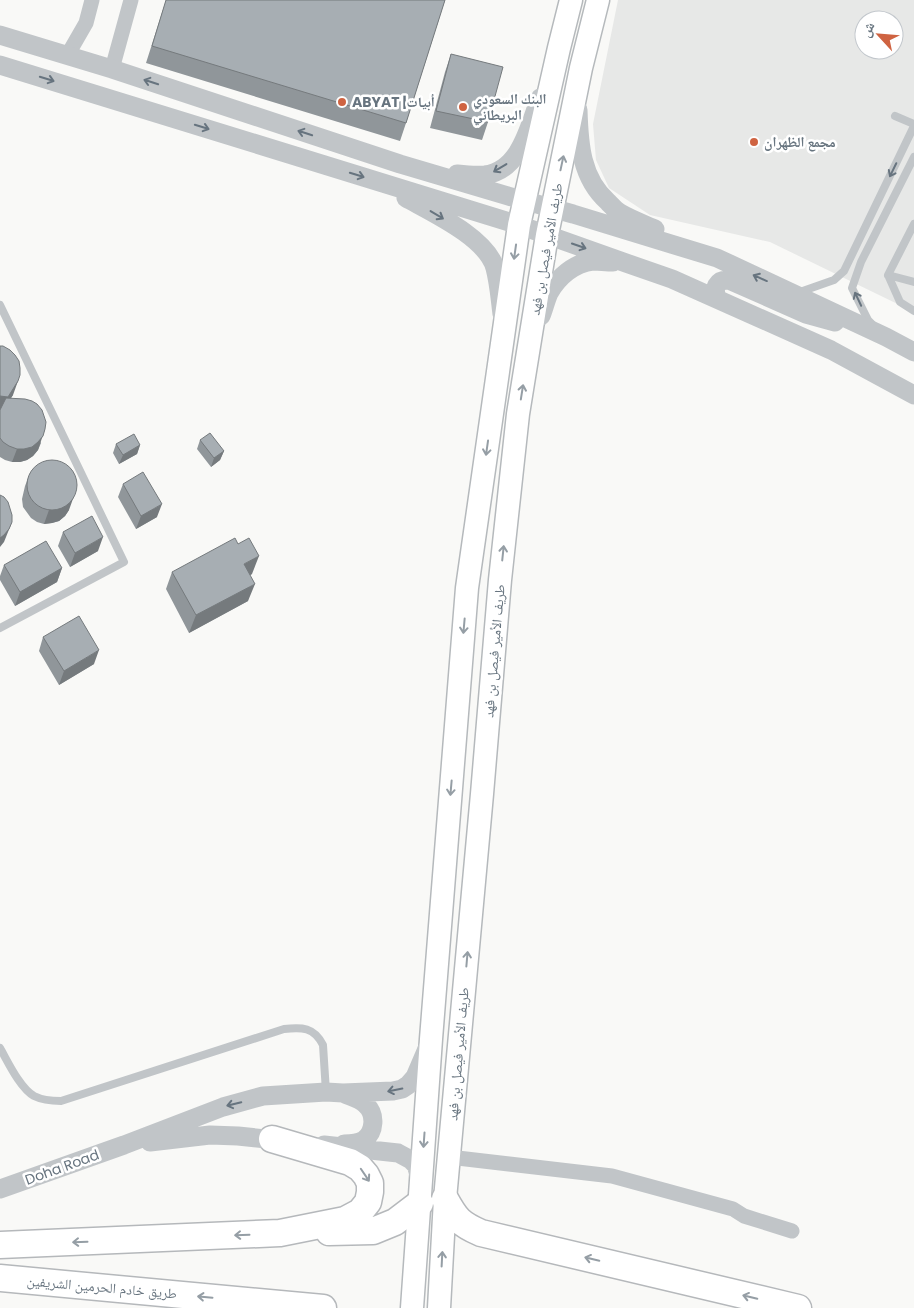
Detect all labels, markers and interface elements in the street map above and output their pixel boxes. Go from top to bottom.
north arrow [854,10,904,60]
text: ش [855,18,880,40]
one-way arrow [38,75,54,85]
one-way arrow [143,77,159,86]
place label: البنك السعودي البريطاني [473,89,546,126]
place label: ABYAT |أبيات [352,92,435,112]
marker: ABYAT |أبيات [336,96,348,108]
marker: البنك السعودي البريطاني [457,101,469,113]
one-way arrow [194,123,210,133]
one-way arrow [298,128,313,137]
place label: مجمع الظهران [764,132,836,152]
marker: مجمع الظهران [748,136,760,148]
one-way arrow [558,155,567,171]
one-way arrow [888,162,897,177]
one-way arrow [494,164,508,174]
one-way arrow [349,171,365,180]
street label: طريف الأمير فيصل بن فهد [525,181,567,317]
one-way arrow [429,211,443,221]
one-way arrow [570,242,586,251]
one-way arrow [509,244,519,260]
one-way arrow [753,272,768,282]
one-way arrow [852,292,862,307]
one-way arrow [517,384,527,400]
one-way arrow [482,440,492,456]
one-way arrow [498,545,508,561]
street label: طريف الأمير فيصل بن فهد [478,584,510,718]
one-way arrow [460,618,469,634]
one-way arrow [446,780,456,796]
one-way arrow [462,951,472,967]
street label: طريف الأمير فيصل بن فهد [442,987,474,1121]
one-way arrow [387,1085,403,1095]
one-way arrow [226,1100,242,1109]
one-way arrow [419,1132,429,1148]
street label: Doha Road [22,1144,102,1190]
one-way arrow [360,1168,370,1182]
one-way arrow [235,1230,251,1240]
one-way arrow [72,1237,88,1246]
one-way arrow [437,1252,446,1268]
one-way arrow [585,1254,601,1263]
street label: طريق خادم الحرمين الشريفين [26,1270,178,1304]
one-way arrow [197,1292,213,1302]
one-way arrow [743,1292,759,1301]

